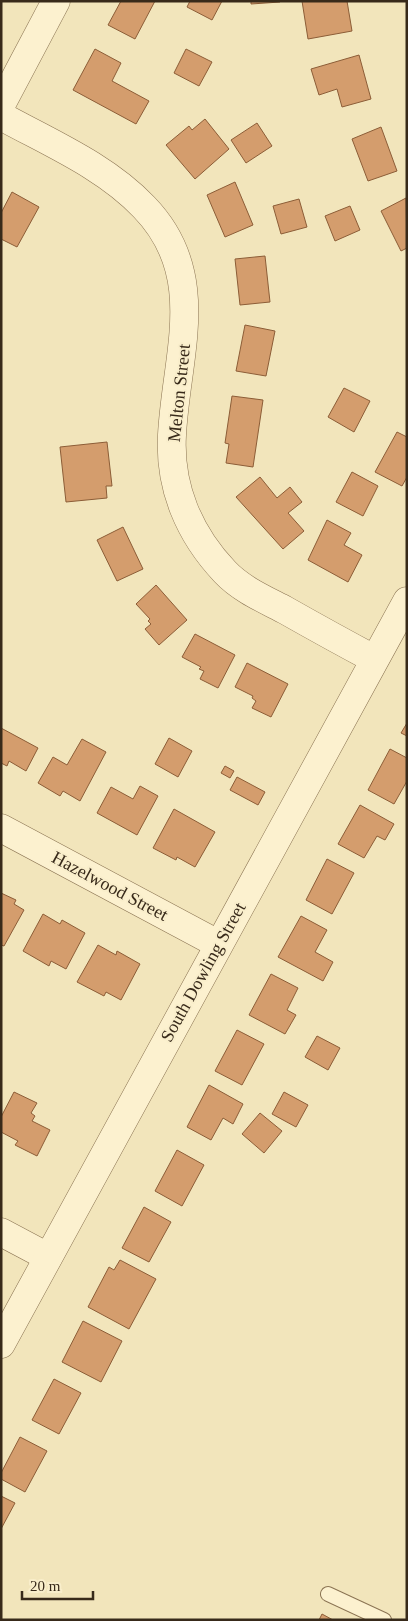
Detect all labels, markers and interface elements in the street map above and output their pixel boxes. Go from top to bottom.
street label: Melton Street [164,343,194,443]
street label: Hazelwood Street [49,847,171,925]
street label: South Dowling Street [156,899,250,1045]
scale bar [22,1568,94,1600]
text: 20 m [30,1578,61,1594]

